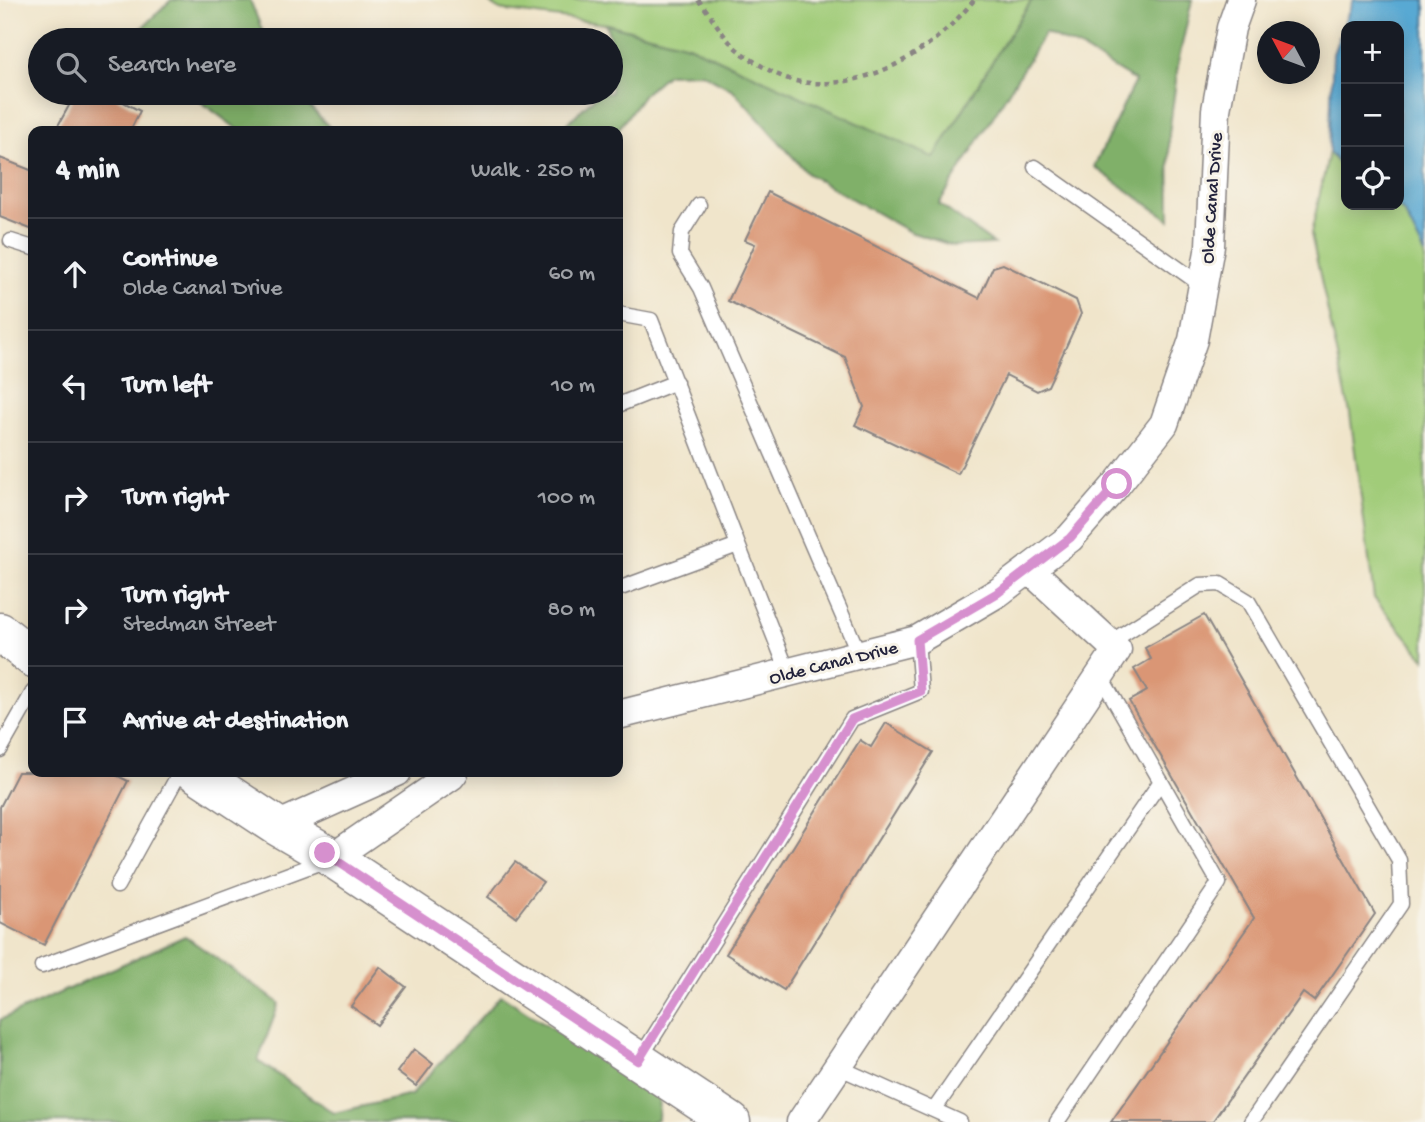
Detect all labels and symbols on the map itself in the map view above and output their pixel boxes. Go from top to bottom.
north arrow [1257,21,1320,84]
street label: Olde Canal Drive [1197,132,1230,265]
route start [1101,468,1132,499]
street label: Olde Canal Drive [767,637,901,691]
route end [309,837,340,868]

